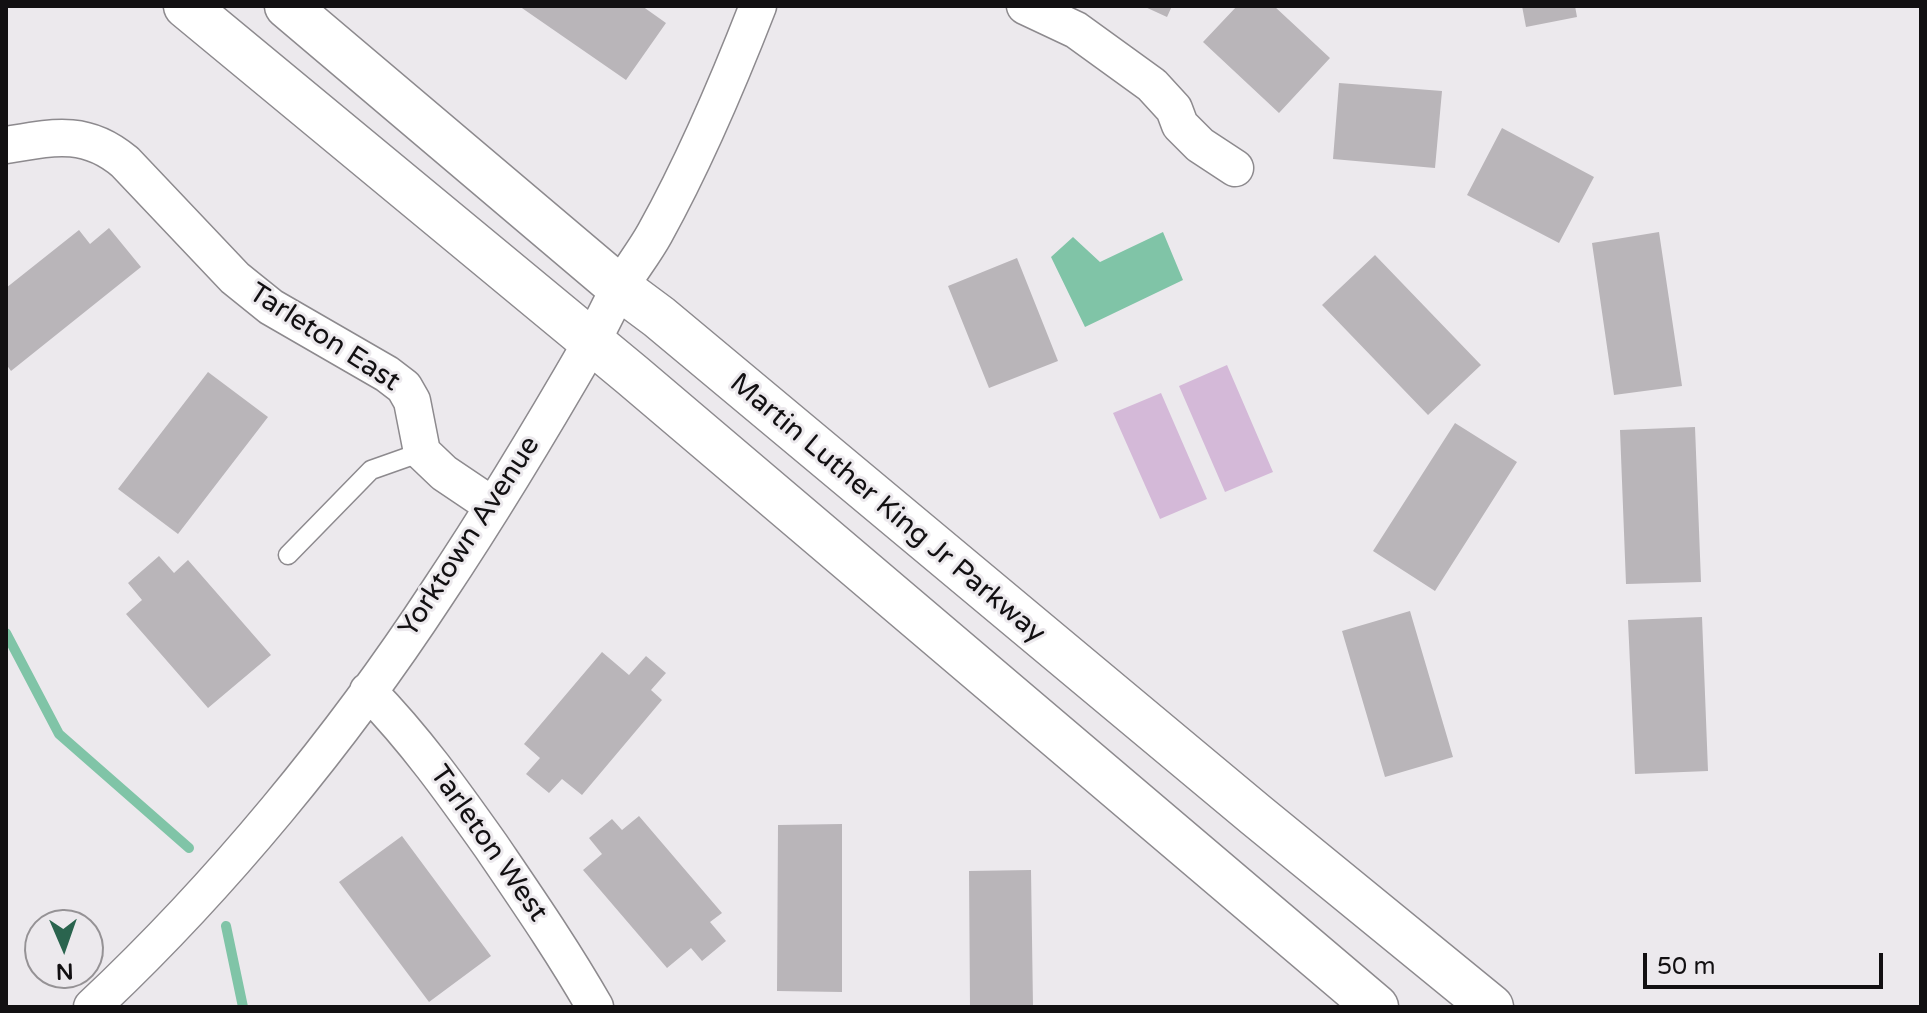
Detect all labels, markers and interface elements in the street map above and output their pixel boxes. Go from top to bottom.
street label: Tarleton East [242,277,406,399]
street label: Martin Luther King Jr Parkway [722,367,1052,651]
street label: Yorktown Avenue [393,430,547,644]
street label: Tarleton West [422,759,554,929]
north arrow [24,909,104,989]
scale bar [1647,937,1887,987]
text: 50 m [1657,952,1715,981]
text: N [55,958,74,984]

